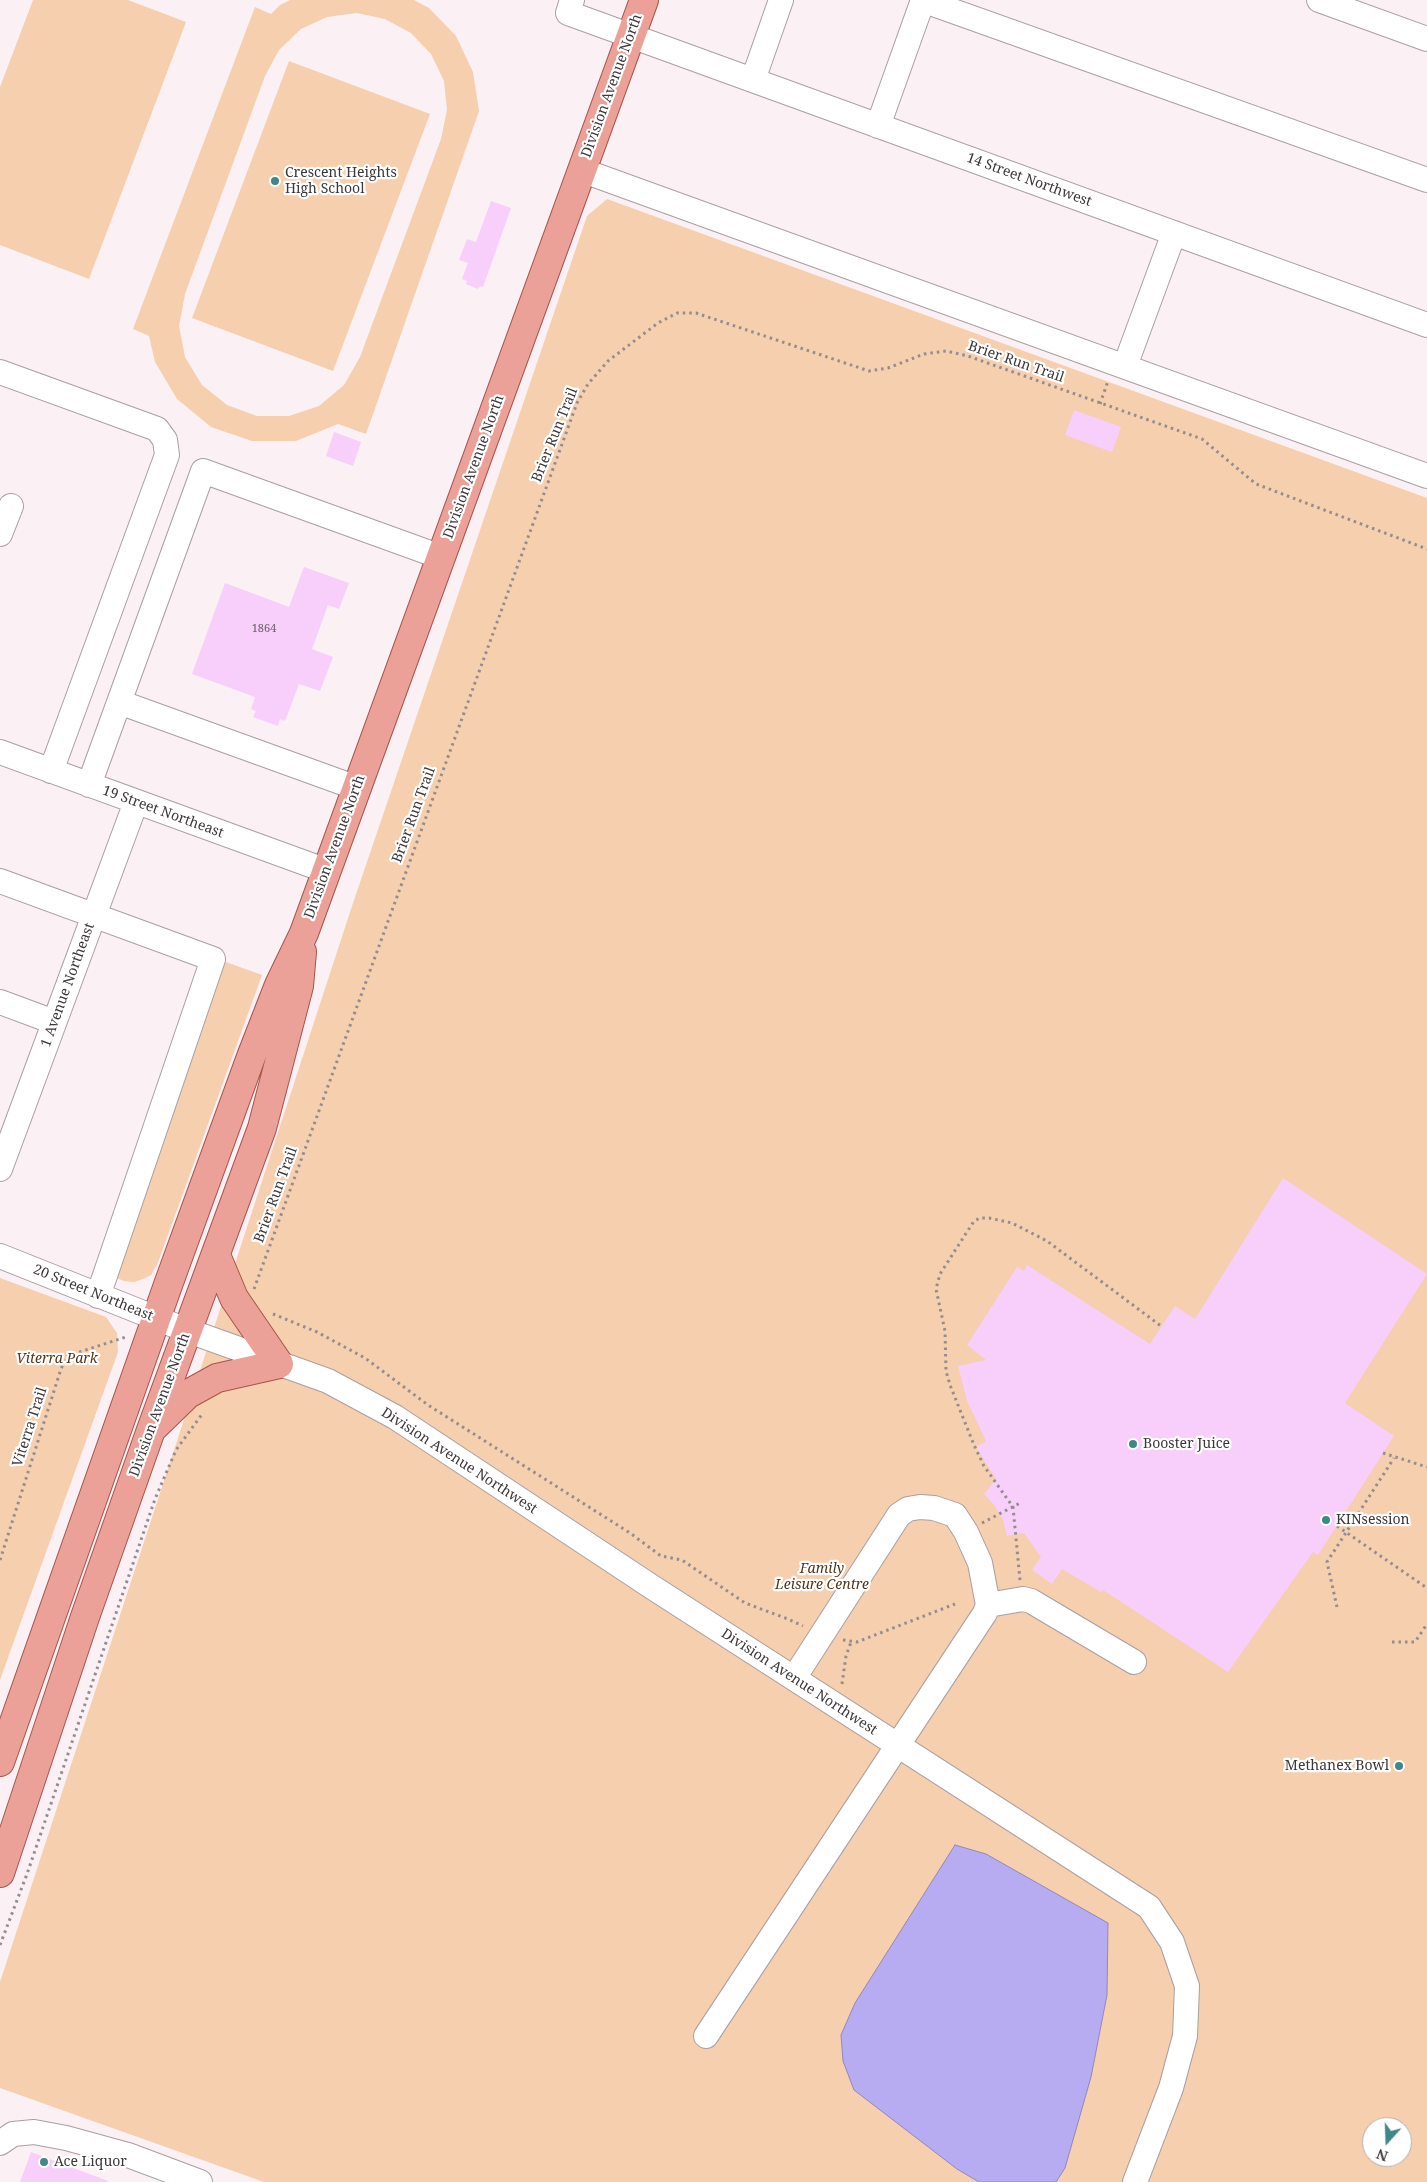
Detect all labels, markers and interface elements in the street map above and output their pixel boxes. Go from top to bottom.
street label: Division Avenue North [578,12,646,160]
street label: 14 Street Northwest [964,150,1094,210]
place label: Crescent Heights High School [285,165,397,198]
marker: Crescent Heights High School [269,175,281,187]
street label: Brier Run Trail [966,338,1066,386]
street label: Brier Run Trail [528,385,582,485]
street label: Division Avenue North [440,393,508,541]
house number: 1864 [252,622,276,636]
street label: Brier Run Trail [389,765,439,865]
street label: Division Avenue North [301,773,369,921]
street label: 19 Street Northeast [100,782,226,842]
street label: 1 Avenue Northeast [38,921,98,1049]
street label: Brier Run Trail [251,1145,301,1245]
street label: 20 Street Northeast [31,1261,155,1325]
street label: Division Avenue North [126,1331,194,1479]
park label: Viterra Park [16,1351,98,1367]
street label: Viterra Trail [9,1385,51,1469]
street label: Division Avenue Northwest [378,1404,540,1518]
place label: Booster Juice [1143,1436,1230,1452]
marker: Booster Juice [1127,1438,1139,1450]
place label: KINsession [1336,1512,1410,1528]
marker: KINsession [1320,1514,1332,1526]
park label: Family Leisure Centre [775,1561,869,1594]
street label: Division Avenue Northwest [718,1625,880,1739]
place label: Methanex Bowl [1285,1758,1389,1774]
marker: Methanex Bowl [1393,1760,1405,1772]
north arrow [1362,2117,1412,2167]
text: N [1374,2145,1390,2166]
place label: Ace Liquor [54,2154,127,2170]
marker: Ace Liquor [38,2156,50,2168]

